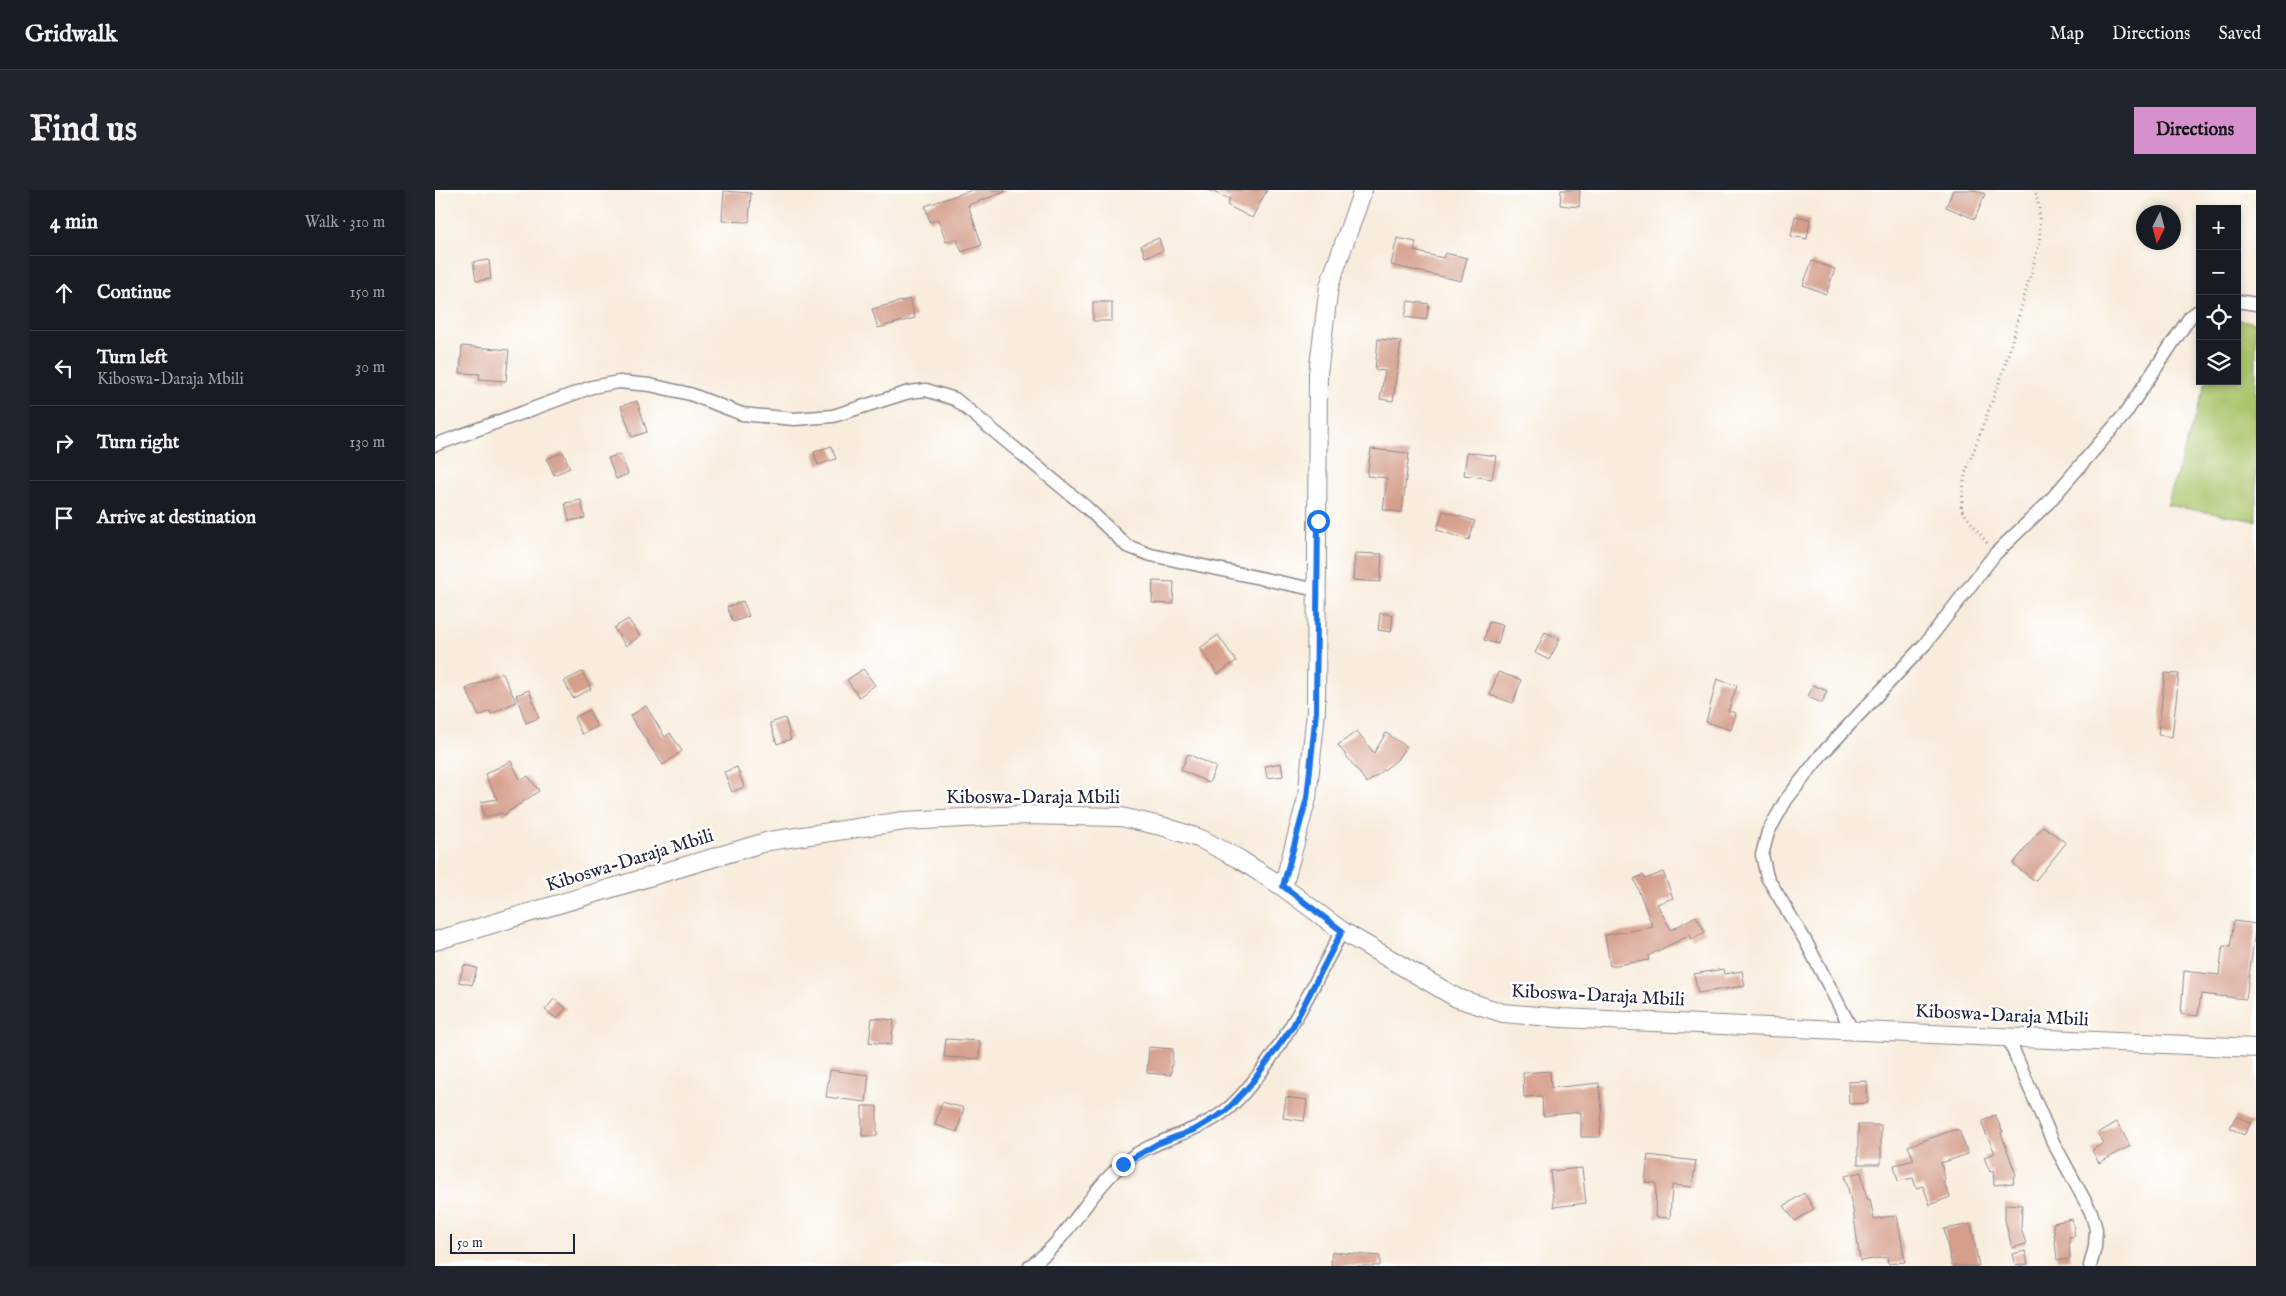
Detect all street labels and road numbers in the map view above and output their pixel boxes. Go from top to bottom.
street label: Kiboswa-Daraja Mbili [946,786,1120,810]
street label: Kiboswa-Daraja Mbili [543,824,717,898]
street label: Kiboswa-Daraja Mbili [1510,979,1686,1013]
street label: Kiboswa-Daraja Mbili [1914,999,2090,1033]

